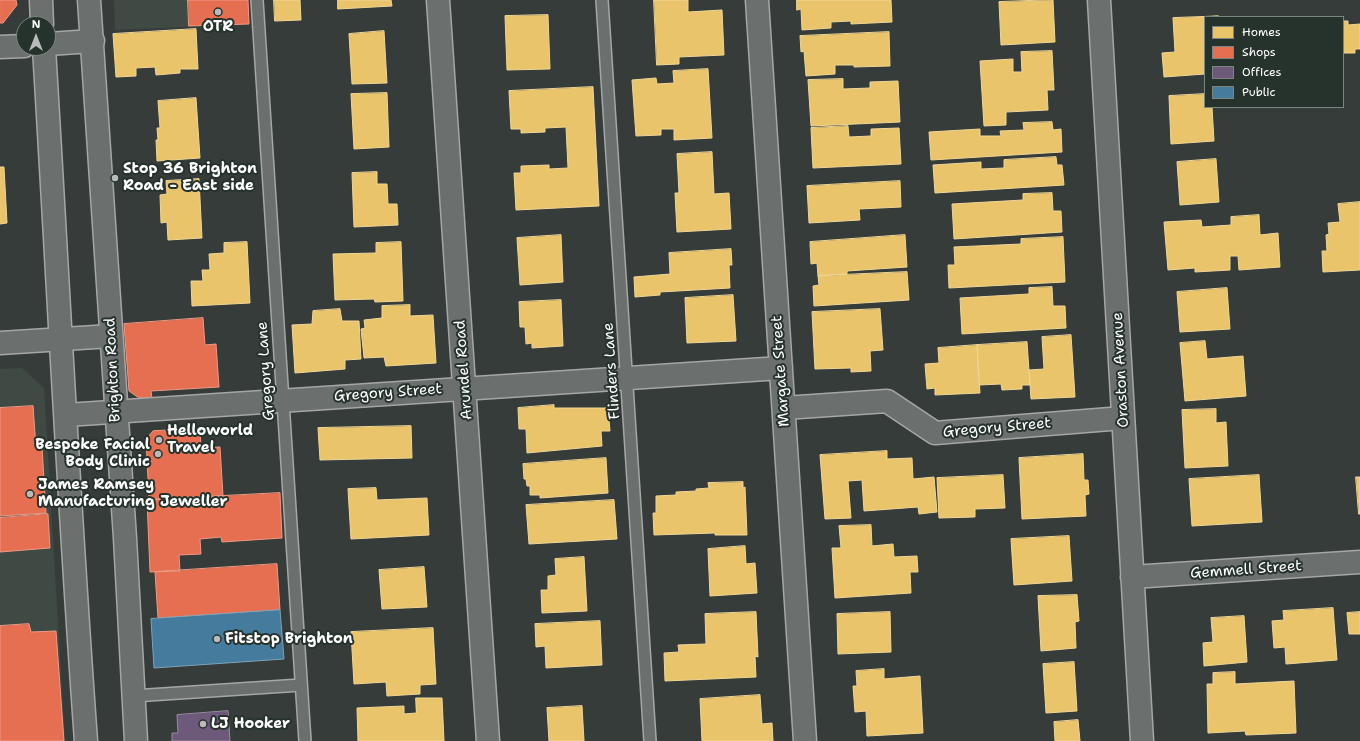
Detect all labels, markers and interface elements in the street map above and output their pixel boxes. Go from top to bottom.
marker: OTR [213,7,223,17]
north arrow [16,16,56,56]
legend [1204,16,1344,108]
text: N [32,17,40,32]
place label: OTR [203,18,233,36]
text: Homes [1242,24,1281,40]
text: Shops [1242,44,1276,60]
text: Offices [1242,64,1282,80]
text: Public [1242,84,1276,100]
place label: Stop 36 Brighton Road - East side [123,160,257,195]
marker: Stop 36 Brighton Road - East side [110,173,120,183]
street label: Oraston Avenue [1109,312,1133,428]
street label: Margate Street [768,314,794,428]
street label: Brighton Road [101,317,125,423]
street label: Arundel Road [452,319,476,421]
street label: Gregory Lane [254,321,278,421]
street label: Flinders Lane [600,322,624,420]
street label: Gregory Street [333,380,443,406]
street label: Gregory Street [942,414,1052,442]
place label: Helloworld Travel [167,422,253,457]
marker: Helloworld Travel [154,435,164,445]
place label: Bespoke Facial Body Clinic [35,436,150,471]
marker: Bespoke Facial Body Clinic [153,449,163,459]
place label: James Ramsey Manufacturing Jeweller [38,476,228,511]
marker: James Ramsey Manufacturing Jeweller [25,489,35,499]
street label: Gemmell Street [1190,557,1302,583]
place label: Fitstop Brighton [225,630,353,648]
marker: Fitstop Brighton [212,634,222,644]
place label: LJ Hooker [211,715,290,733]
marker: LJ Hooker [198,719,208,729]

